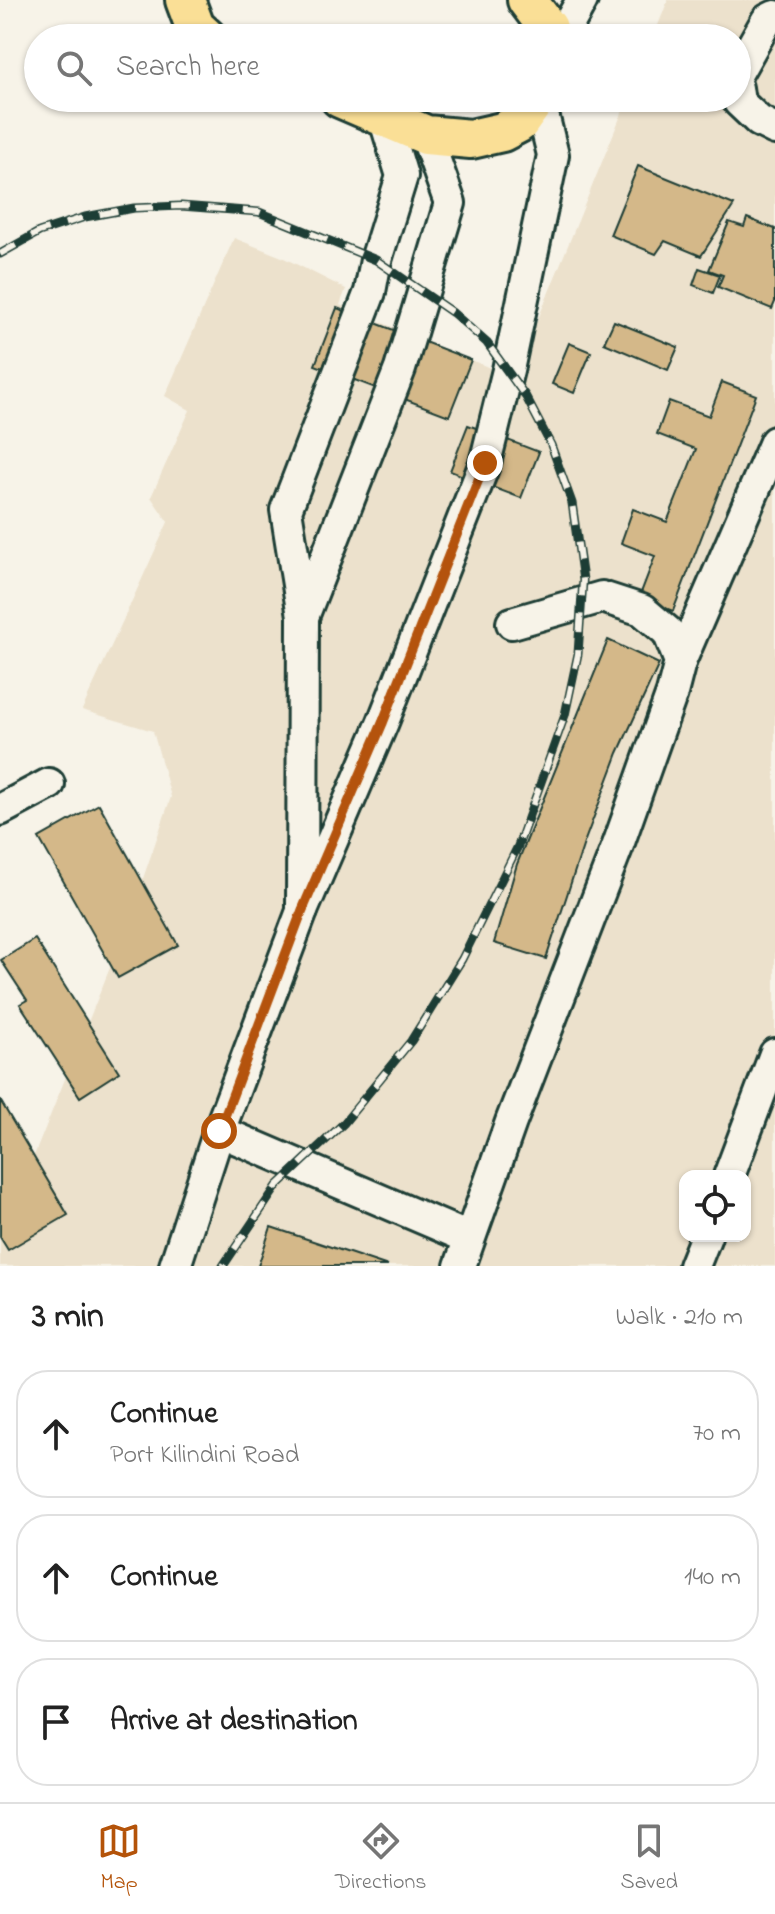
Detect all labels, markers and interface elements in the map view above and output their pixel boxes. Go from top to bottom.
search box [24,24,751,112]
icon: search [52,46,96,90]
text: Search here [116,46,260,90]
route end [467,445,503,481]
route start [201,1113,237,1149]
map controls [679,1170,751,1242]
button: locate [679,1170,751,1242]
text: 3 min [32,1293,104,1343]
text: Walk · 210 m [615,1299,743,1337]
text: Continue [110,1393,218,1437]
icon: ahead [34,1412,78,1456]
text: 70 m [692,1415,741,1453]
text: Port Kilindini Road [110,1437,299,1475]
icon: ahead [34,1556,78,1600]
text: Continue [110,1556,218,1600]
text: 140 m [684,1559,741,1597]
icon: arrive [34,1700,78,1744]
text: Arrive at destination [110,1700,358,1744]
tab: Map [97,1819,141,1899]
tab: Directions [335,1819,426,1899]
tab: Saved [621,1819,678,1899]

